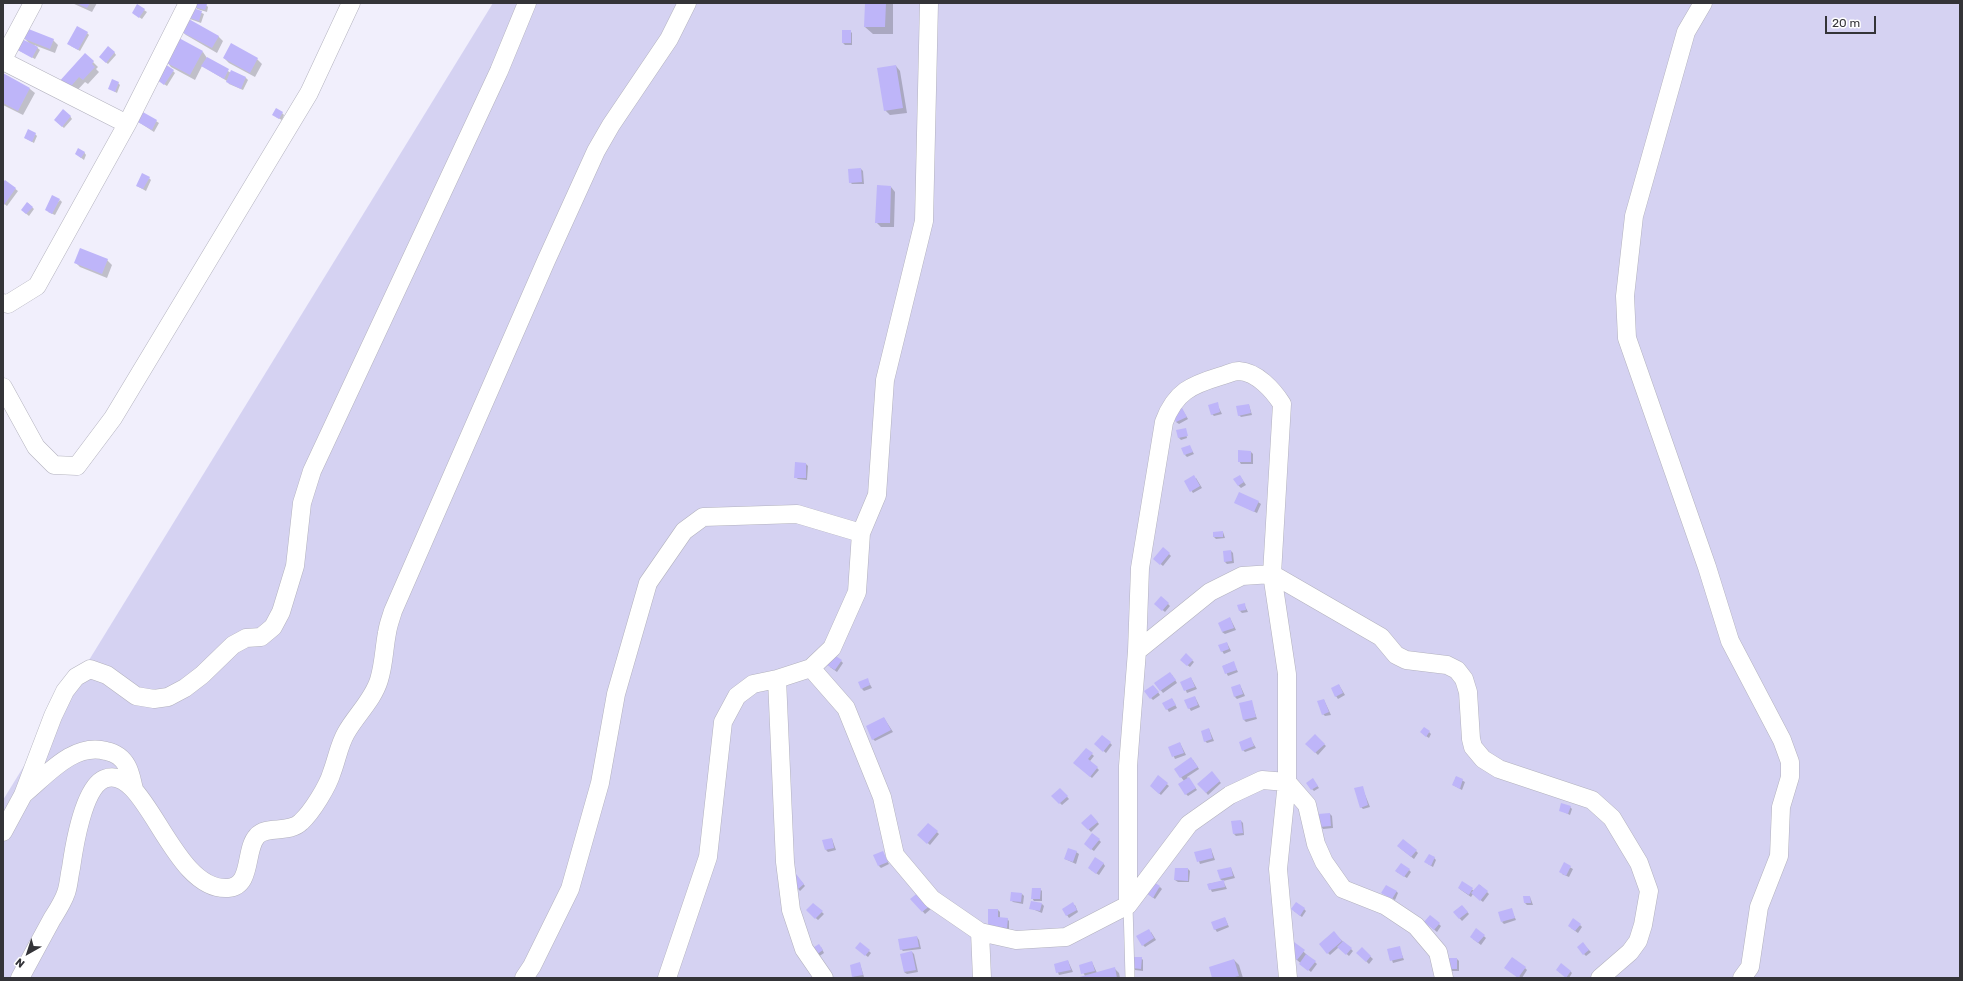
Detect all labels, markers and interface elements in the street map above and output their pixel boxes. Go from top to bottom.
scale bar [1827,8,1878,34]
text: 20 m [1832,16,1860,30]
north arrow [8,933,48,973]
text: N [13,955,27,970]

